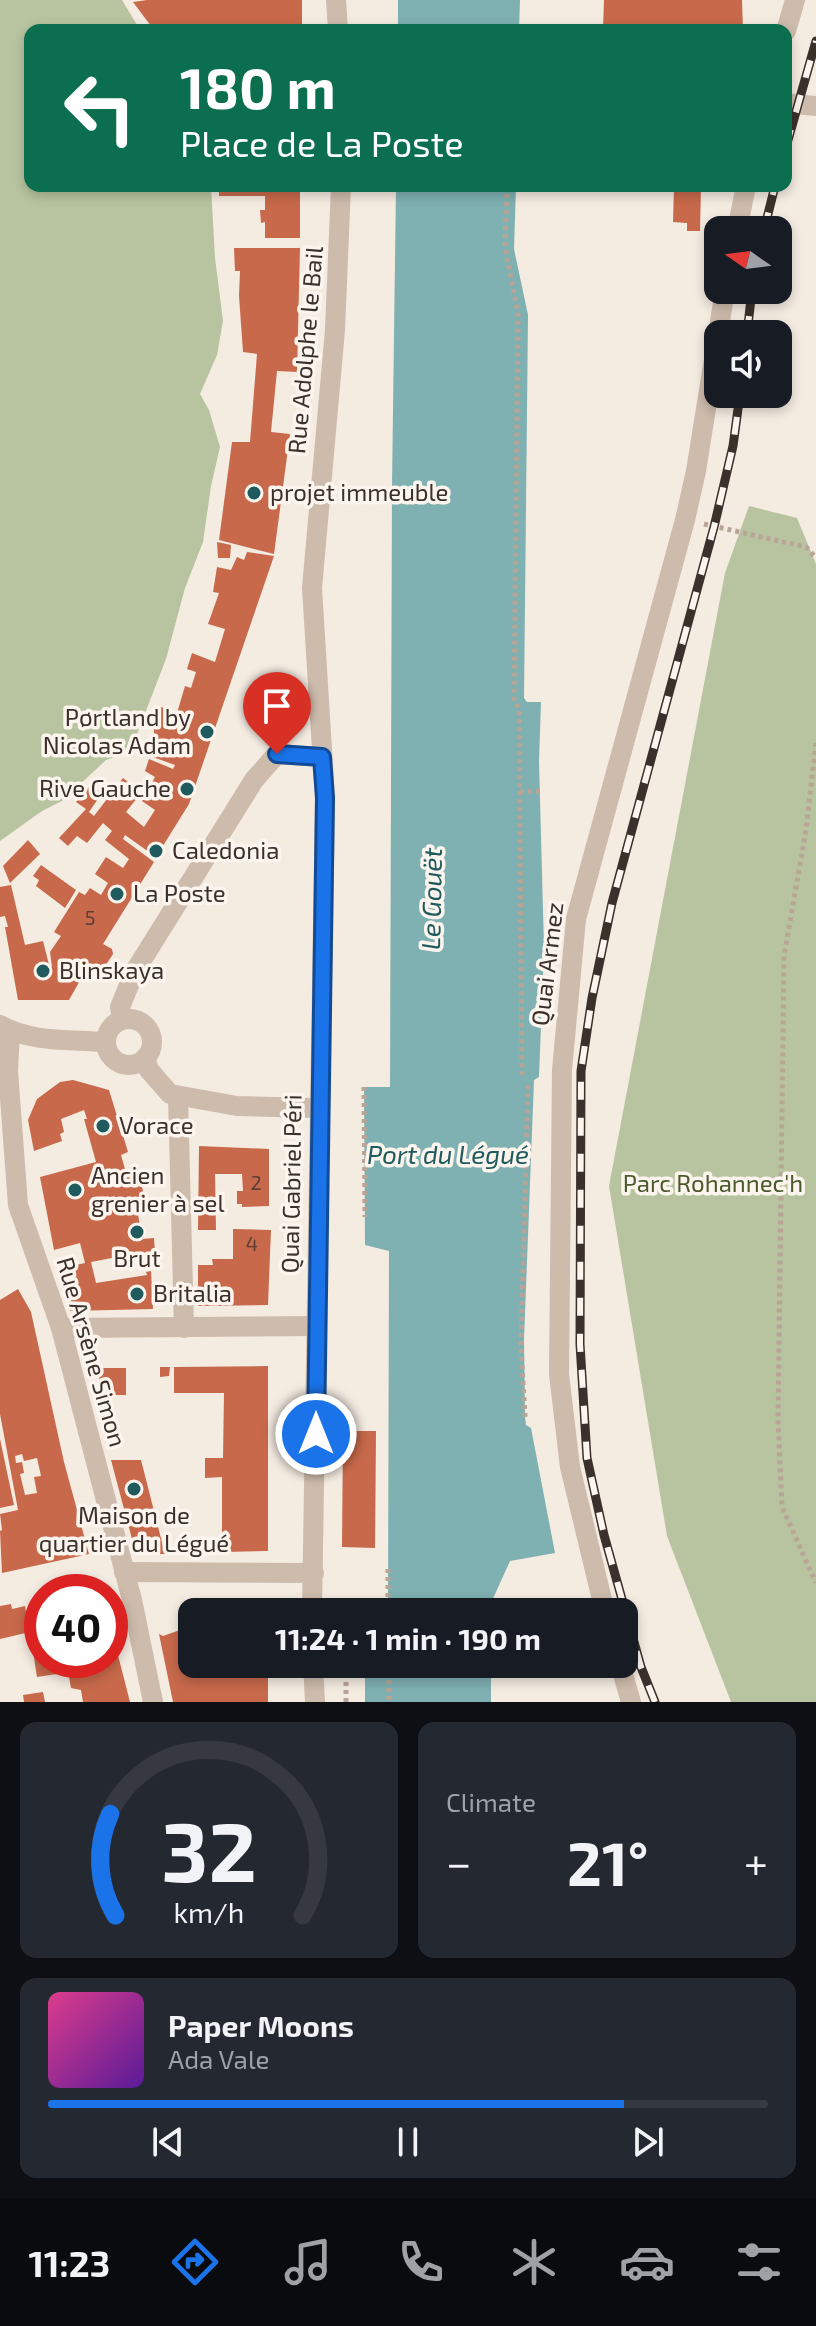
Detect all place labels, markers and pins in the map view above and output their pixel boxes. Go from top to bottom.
place label: projet immeuble [270,477,449,506]
marker: projet immeuble [245,484,263,502]
pin [243,672,311,754]
place label: Pørtland by Nicolas Adam [43,702,191,759]
marker: Pørtland by Nicolas Adam [198,723,216,741]
place label: Rive Gauche [39,773,171,802]
marker: Rive Gauche [178,780,196,798]
place label: Caledonia [172,835,279,864]
marker: Caledonia [147,842,165,860]
place label: La Poste [133,878,226,907]
marker: La Poste [108,885,126,903]
place label: Blinskaya [59,955,164,984]
marker: Blinskaya [34,962,52,980]
place label: Vorace [119,1110,194,1139]
marker: Vorace [94,1117,112,1135]
place label: Ancien grenier à sel [91,1160,225,1217]
marker: Ancien grenier à sel [66,1181,84,1199]
marker: Brut [128,1223,146,1241]
place label: Brut [113,1243,161,1272]
place label: Britalia [153,1278,232,1307]
marker: Britalia [128,1285,146,1303]
marker: Maison de quartier du Légué [125,1480,143,1498]
place label: Maison de quartier du Légué [39,1500,229,1557]

